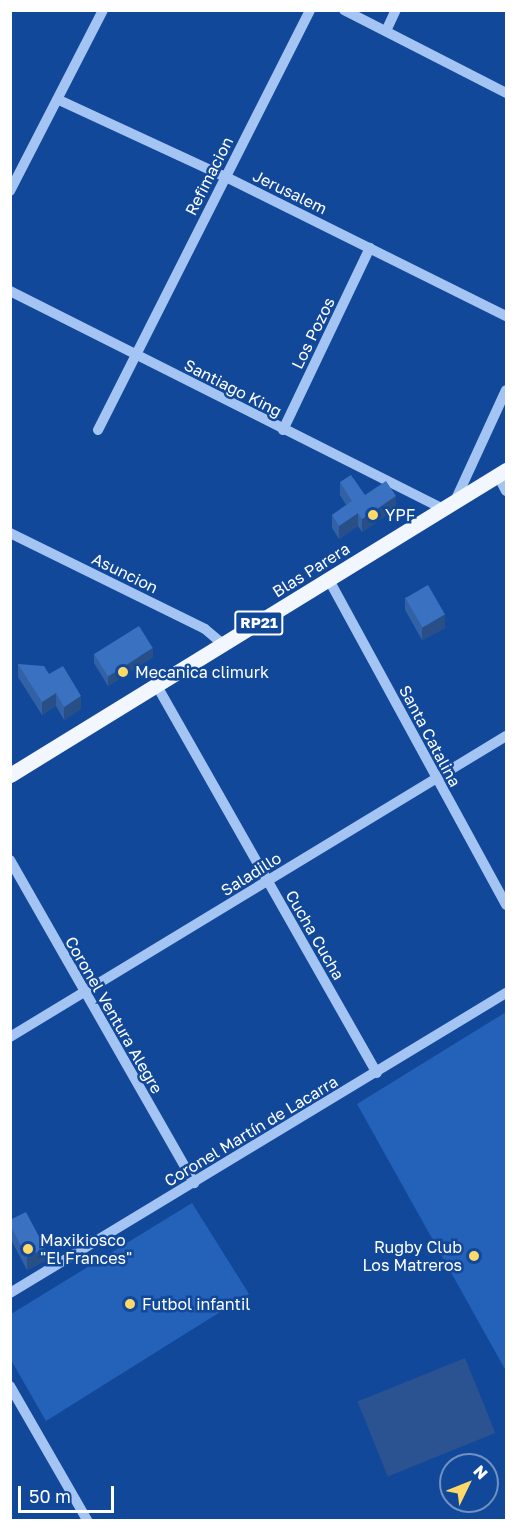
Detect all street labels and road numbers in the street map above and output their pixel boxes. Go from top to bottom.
street label: Refimacion [181,133,237,219]
street label: Jerusalem [250,166,330,218]
street label: Los Pozos [287,294,339,372]
street label: Santiago King [181,355,285,421]
street label: Blas Parera [269,539,353,601]
street label: Asuncion [89,549,161,597]
road number: RP21 [234,611,284,635]
street label: Santa Catalina [395,682,465,790]
street label: Saladillo [217,848,285,900]
street label: Cucha Cucha [282,887,348,983]
street label: Coronel Ventura Alegre [61,933,167,1097]
street label: Coronel Martín de Lacarra [161,1072,341,1190]

